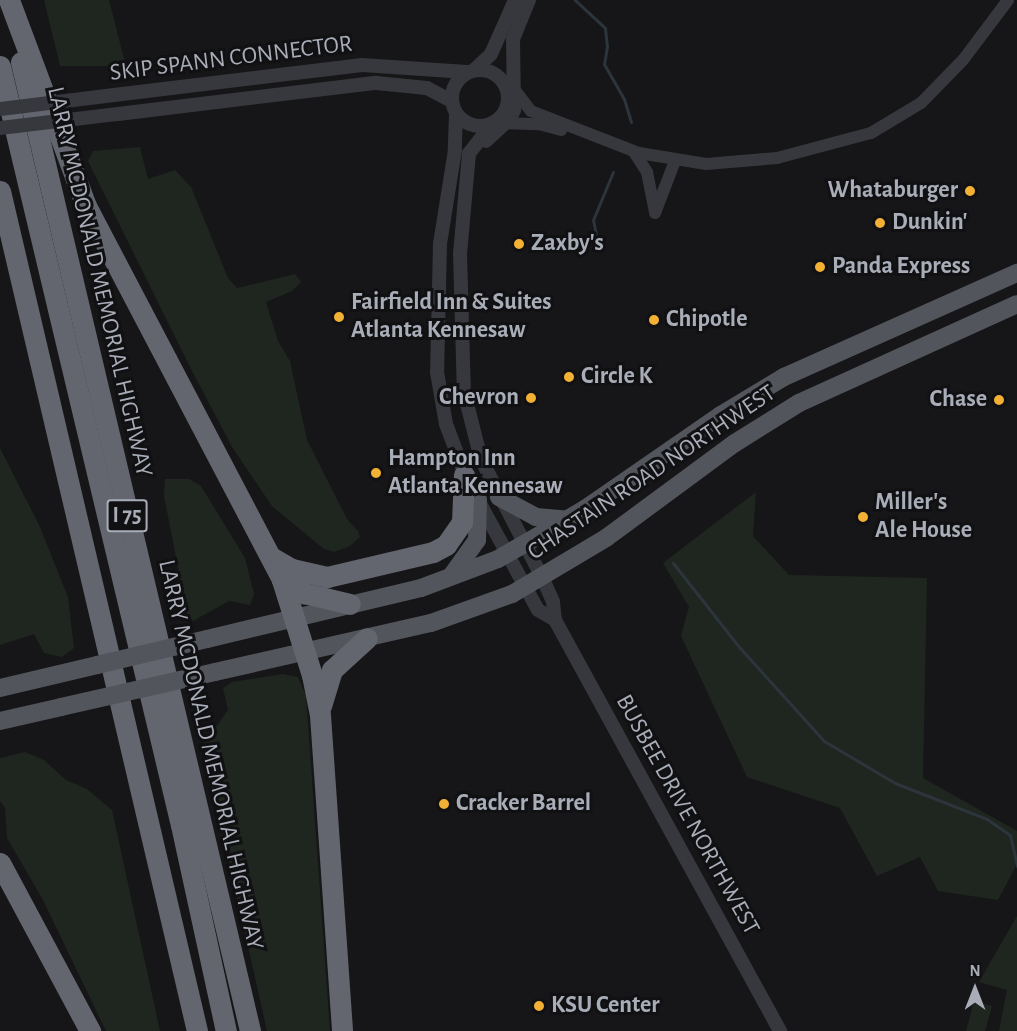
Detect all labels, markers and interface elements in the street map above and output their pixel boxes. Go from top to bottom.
street label: SKIP SPANN CONNECTOR [108,30,354,88]
street label: LARRY MCDONALD MEMORIAL HIGHWAY [40,84,158,480]
place label: Whataburger [828,177,958,205]
marker: Whataburger [963,184,977,198]
place label: Dunkin' [892,209,967,237]
marker: Dunkin' [873,216,887,230]
place label: Zaxby's [531,230,604,258]
marker: Zaxby's [512,237,526,251]
place label: Panda Express [832,253,970,281]
marker: Panda Express [813,260,827,274]
place label: Fairfield Inn & Suites Atlanta Kennesaw [351,289,551,345]
place label: Chipotle [666,306,748,334]
marker: Fairfield Inn & Suites Atlanta Kennesaw [332,310,346,324]
marker: Chipotle [647,313,661,327]
place label: Circle K [581,363,652,391]
marker: Circle K [562,370,576,384]
street label: CHASTAIN ROAD NORTHWEST [522,379,782,567]
place label: Chevron [439,384,519,412]
place label: Chase [930,386,987,414]
marker: Chevron [524,391,538,405]
marker: Chase [992,393,1006,407]
place label: Hampton Inn Atlanta Kennesaw [388,445,562,501]
marker: Hampton Inn Atlanta Kennesaw [369,466,383,480]
place label: Miller's Ale House [875,489,972,545]
road number: I 75 [106,497,148,535]
marker: Miller's Ale House [856,510,870,524]
street label: LARRY MCDONALD MEMORIAL HIGHWAY [151,557,269,953]
street label: BUSBEE DRIVE NORTHWEST [609,690,765,940]
place label: Cracker Barrel [456,790,591,818]
marker: Cracker Barrel [437,797,451,811]
north arrow [945,959,1005,1019]
text: N [969,963,981,979]
place label: KSU Center [551,992,660,1020]
marker: KSU Center [532,999,546,1013]

